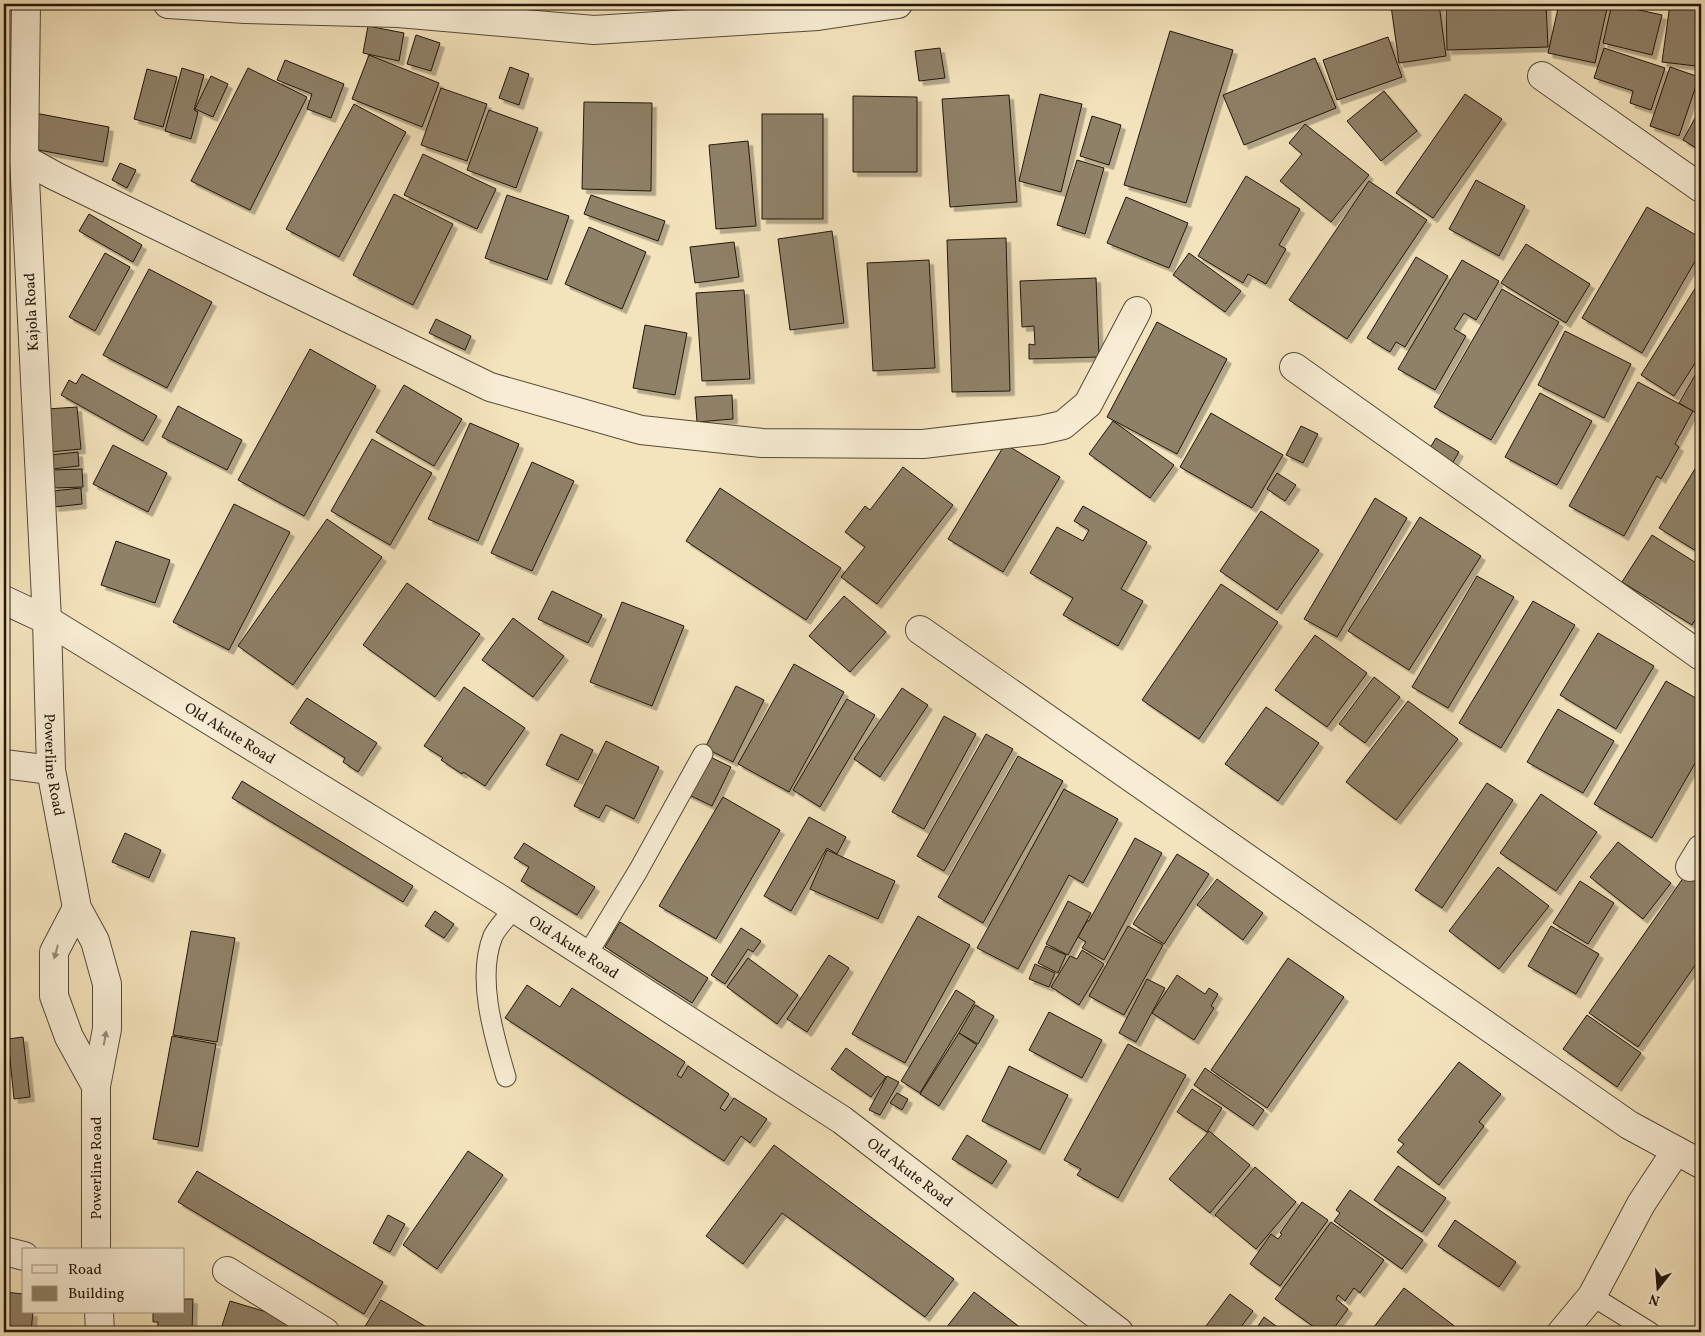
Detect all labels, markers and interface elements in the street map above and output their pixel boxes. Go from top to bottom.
street label: Kajola Road [20,272,45,352]
street label: Old Akute Road [180,698,279,770]
street label: Powerline Road [37,713,68,818]
street label: Old Akute Road [524,911,622,985]
one-way arrow [52,944,60,960]
one-way arrow [102,1030,110,1046]
street label: Powerline Road [87,1116,108,1220]
street label: Old Akute Road [862,1134,957,1213]
legend [22,1248,185,1314]
text: Road [68,1260,102,1281]
north arrow [1632,1264,1682,1314]
text: Building [68,1284,125,1305]
text: N [1647,1288,1662,1310]

